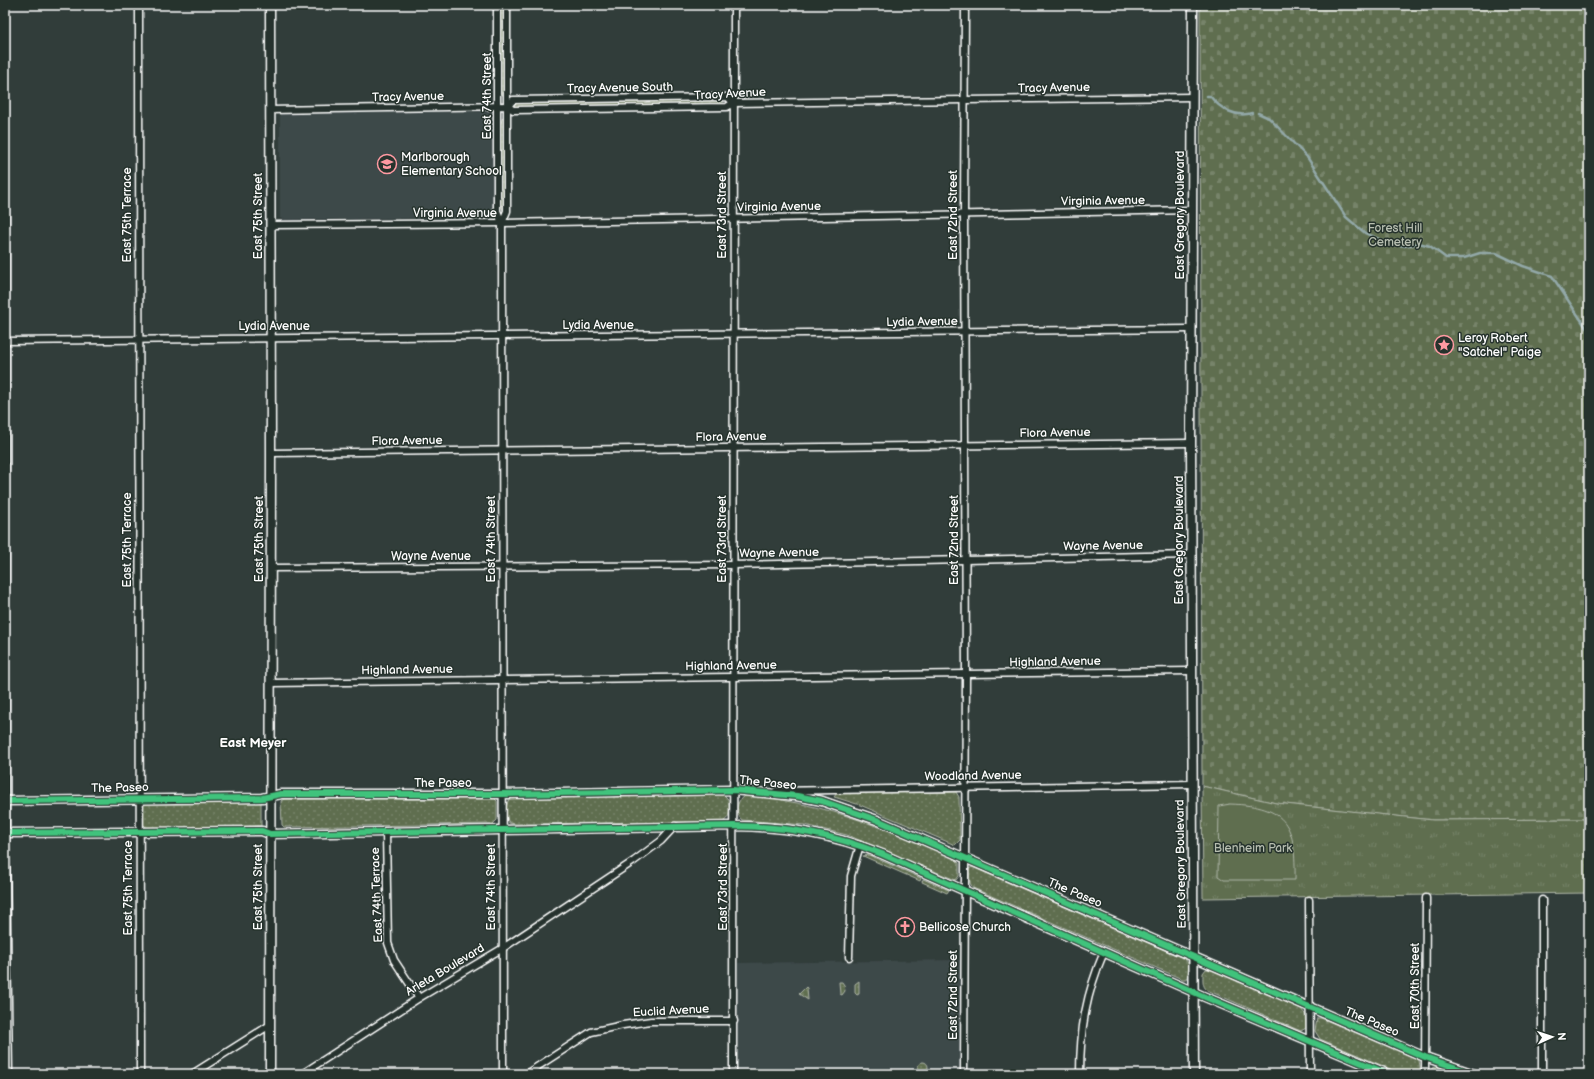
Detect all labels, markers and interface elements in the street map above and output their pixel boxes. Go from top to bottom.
street label: East 74th Street [480,52,495,139]
street label: Tracy Avenue South [567,80,673,96]
street label: Tracy Avenue [1018,80,1090,96]
street label: Tracy Avenue [694,85,766,103]
street label: Tracy Avenue [372,89,444,105]
place label: Marlborough Elementary School [401,150,502,179]
street label: East Gregory Boulevard [1173,150,1188,280]
school or university icon: Marlborough Elementary School [376,153,398,175]
street label: East 75th Terrace [120,167,135,263]
street label: East 72nd Street [946,170,961,260]
street label: East 73rd Street [715,171,730,259]
street label: East 75th Street [251,173,266,259]
street label: Virginia Avenue [1061,193,1145,209]
street label: Virginia Avenue [737,199,821,215]
street label: Virginia Avenue [413,206,497,221]
park label: Forest Hill Cemetery [1368,221,1422,250]
street label: Lydia Avenue [886,314,958,330]
street label: Lydia Avenue [562,318,634,333]
street label: Lydia Avenue [238,319,310,334]
place label: Leroy Robert "Satchel" Paige [1458,331,1541,360]
place icon: Leroy Robert "Satchel" Paige [1433,334,1455,356]
street label: Flora Avenue [1019,425,1091,441]
street label: Flora Avenue [695,429,767,445]
street label: Flora Avenue [371,433,443,449]
street label: East Gregory Boulevard [1172,475,1187,605]
street label: East 75th Terrace [120,492,135,588]
street label: East 74th Street [484,495,499,582]
street label: East 73rd Street [715,495,730,583]
street label: East 72nd Street [947,495,962,585]
street label: East 75th Street [252,496,267,582]
street label: Wayne Avenue [1063,538,1143,554]
street label: Wayne Avenue [739,545,819,561]
street label: Wayne Avenue [391,549,471,564]
street label: Highland Avenue [1009,654,1101,670]
street label: Highland Avenue [685,658,777,674]
street label: Highland Avenue [361,662,453,678]
district label: East Meyer [219,735,287,751]
street label: Woodland Avenue [924,768,1022,784]
street label: The Paseo [739,773,798,793]
street label: The Paseo [414,776,472,791]
street label: The Paseo [91,780,149,796]
street label: East Gregory Boulevard [1172,799,1190,929]
street label: East 75th Terrace [121,840,136,936]
park label: Blenheim Park [1214,841,1292,856]
street label: East 74th Street [484,843,499,930]
street label: East 73rd Street [716,843,731,931]
street label: East 75th Street [251,844,266,930]
street label: East 74th Terrace [368,847,386,943]
street label: The Paseo [1046,875,1105,911]
church icon: Bellicose Church [894,916,916,938]
place label: Bellicose Church [919,920,1011,935]
street label: Arleta Boulevard [403,940,487,999]
street label: East 70th Street [1408,942,1423,1029]
street label: East 72nd Street [946,950,961,1040]
street label: Euclid Avenue [632,1002,710,1020]
street label: The Paseo [1343,1004,1402,1040]
north arrow [1532,1017,1572,1057]
text: N [1555,1032,1568,1041]

